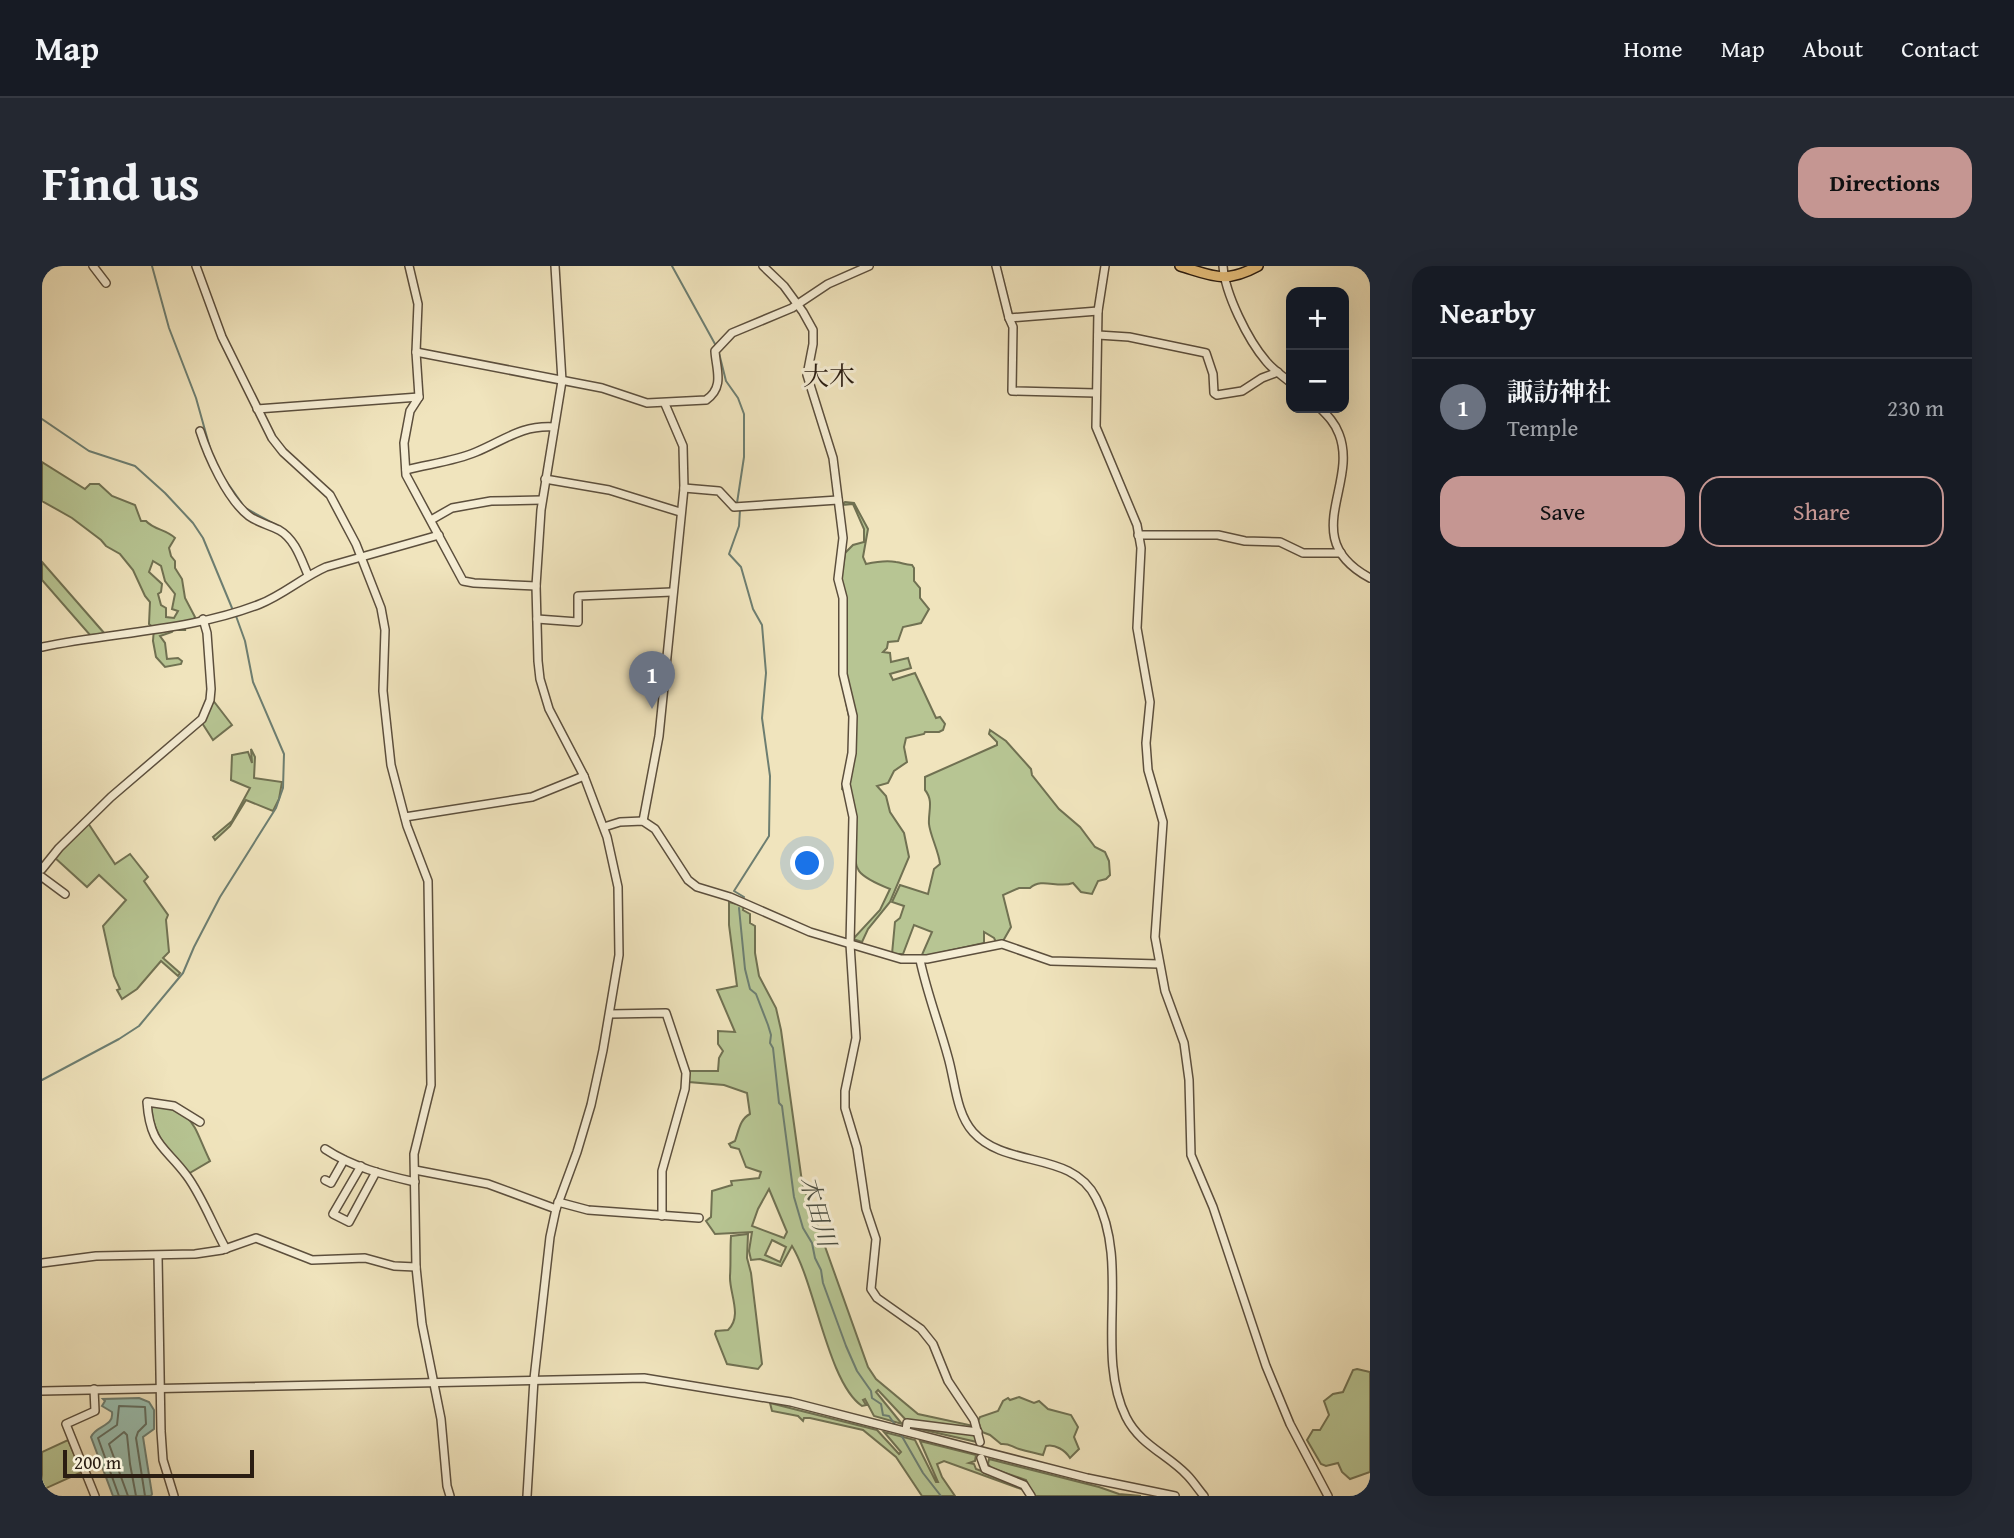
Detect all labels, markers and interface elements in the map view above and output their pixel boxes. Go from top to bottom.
text: Map [35,24,99,72]
text: Home [1624,31,1683,66]
text: Map [1721,31,1765,66]
text: About [1803,31,1863,66]
text: Contact [1901,31,1979,66]
text: Find us [42,146,200,218]
button: Directions [1798,147,1972,218]
map controls [1286,287,1349,413]
button: + [1286,287,1349,350]
text: Nearby [1440,290,1536,334]
button: − [1286,350,1349,413]
district label: 大木 [803,356,855,395]
text: 諏訪神社 [1507,372,1611,411]
text: 1 [1457,391,1469,424]
text: 230 m [1887,391,1944,424]
text: Temple [1507,411,1578,444]
button: Save [1440,476,1685,547]
button: Share [1699,476,1944,547]
pin: 1 [629,651,675,709]
your location [790,846,824,880]
water label: 木田川 [791,1172,846,1253]
scale bar [63,1447,254,1479]
text: 200 m [74,1448,121,1476]

